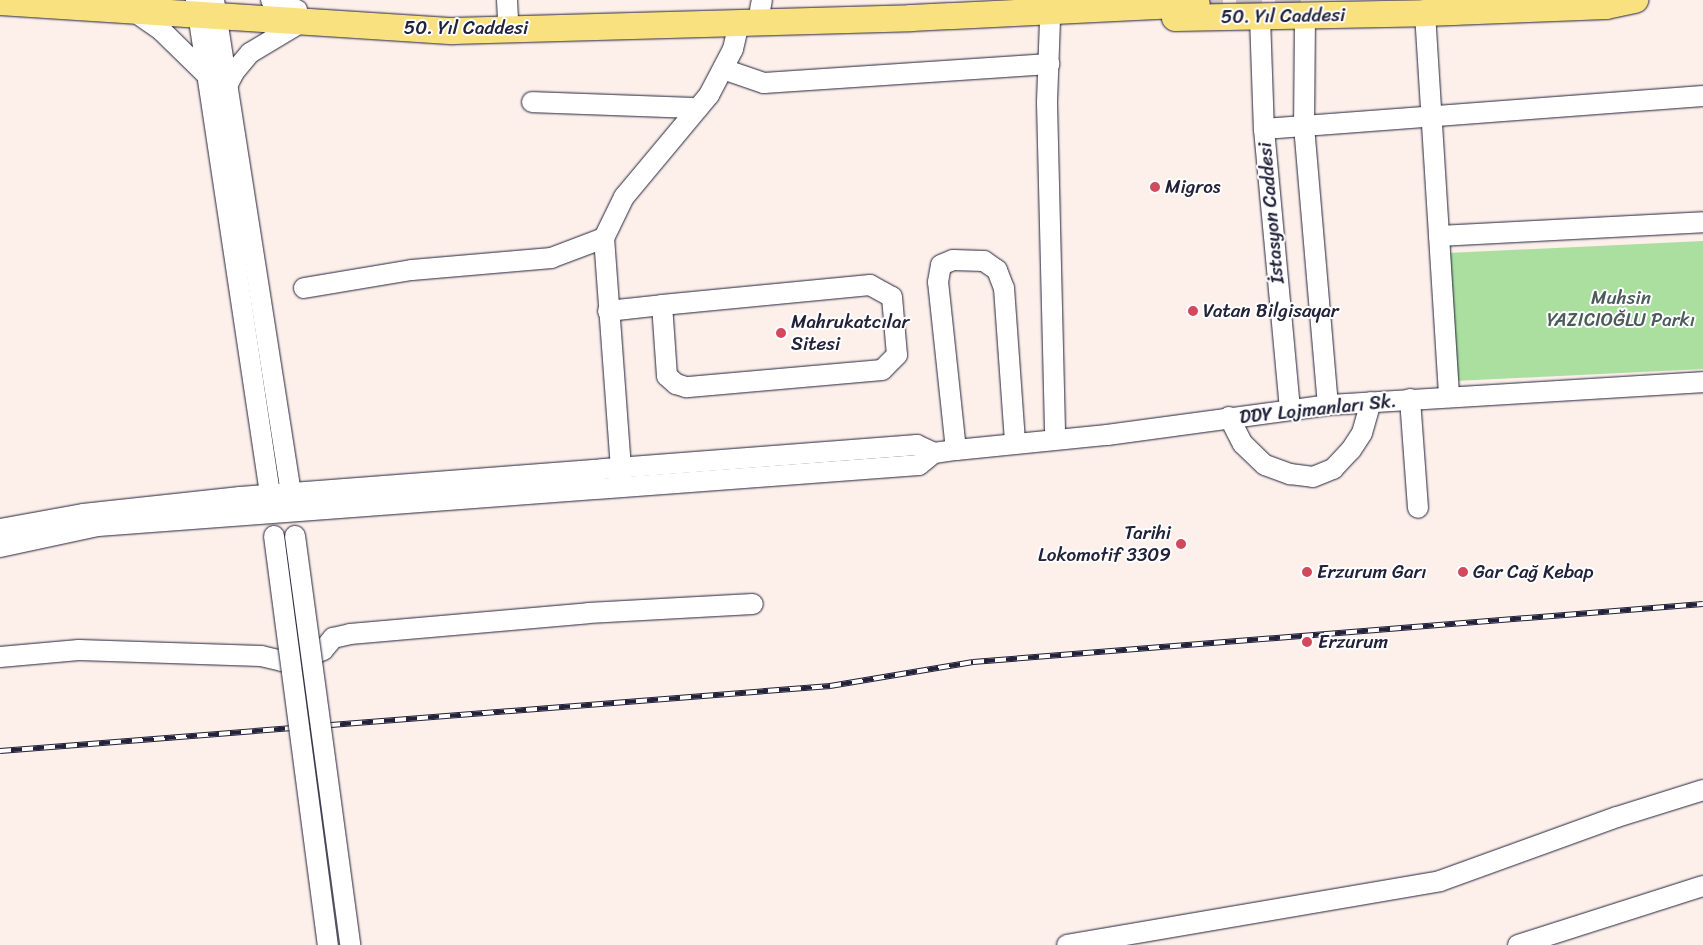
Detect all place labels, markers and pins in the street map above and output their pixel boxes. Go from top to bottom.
place label: Migros [1165,176,1221,198]
marker: Migros [1149,181,1161,193]
place label: Vatan Bilgisayar [1203,300,1338,322]
marker: Vatan Bilgisayar [1187,305,1199,317]
place label: Mahrukatcılar Sitesi [791,311,909,355]
marker: Mahrukatcılar Sitesi [775,327,787,339]
place label: Tarihi Lokomotif 3309 [1038,522,1171,566]
marker: Tarihi Lokomotif 3309 [1175,538,1187,550]
place label: Erzurum Garı [1317,561,1426,583]
place label: Gar Cağ Kebap [1473,561,1594,583]
marker: Erzurum Garı [1301,566,1313,578]
marker: Gar Cağ Kebap [1457,566,1469,578]
place label: Erzurum [1318,631,1388,653]
marker: Erzurum [1300,635,1314,649]

